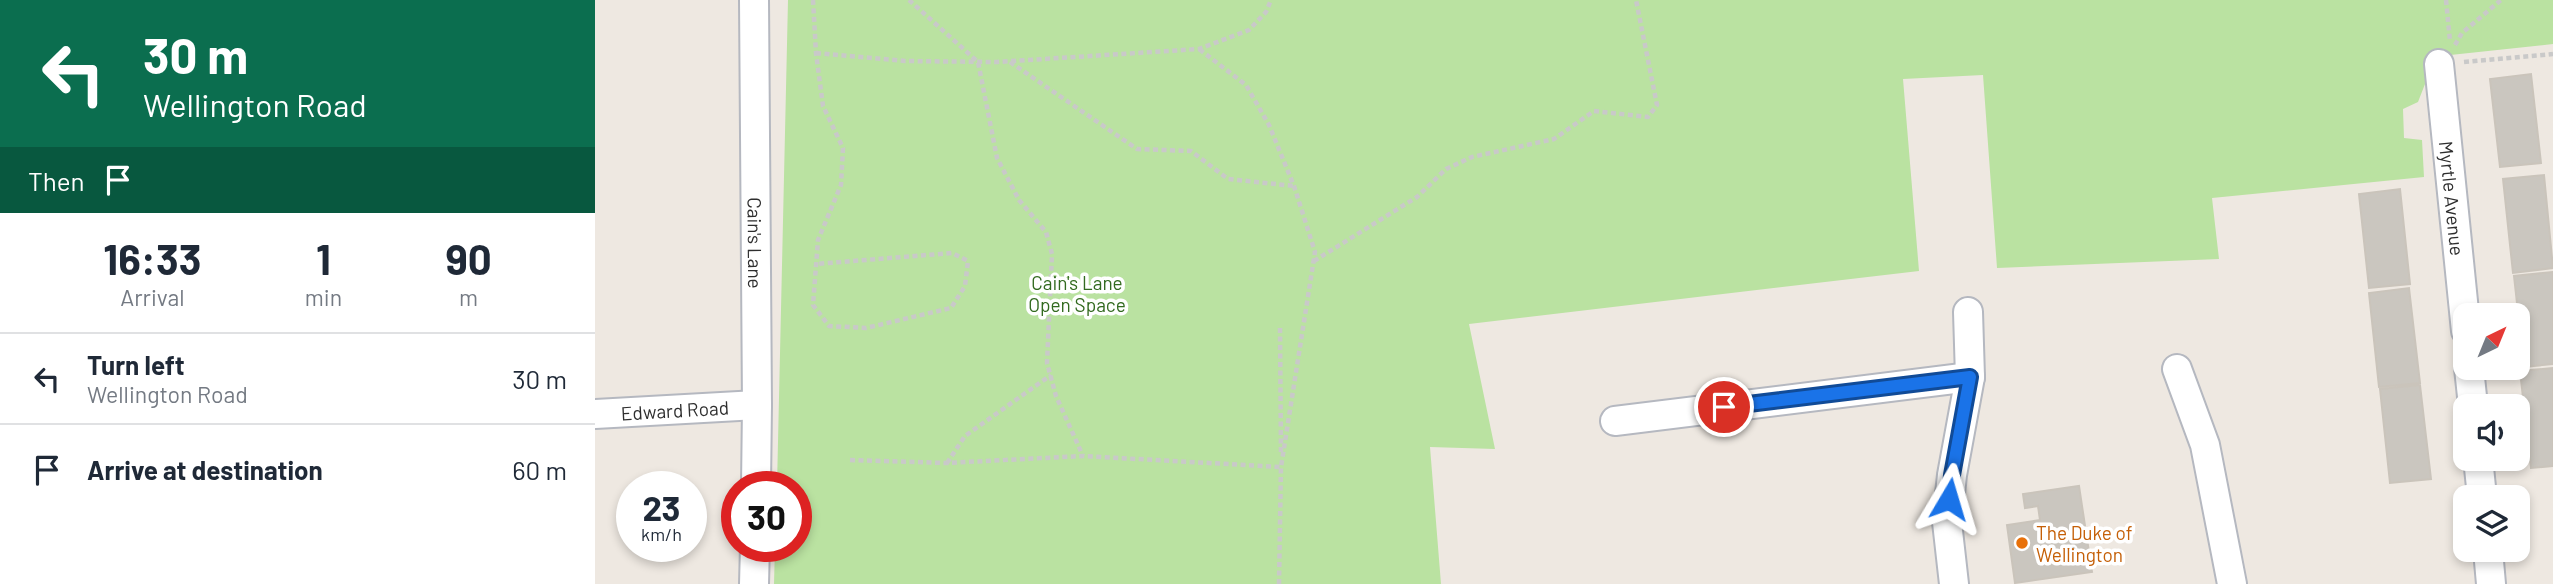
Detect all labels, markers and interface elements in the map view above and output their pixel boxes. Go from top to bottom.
text: 30 m [143,25,248,84]
icon: left [28,28,119,119]
text: Wellington Road [143,85,367,123]
street label: Myrtle Avenue [2435,140,2470,257]
icon: arrive [99,161,137,199]
text: Then [28,165,85,196]
street label: Cain's Lane [744,197,768,289]
text: 16:33 [103,233,201,283]
text: 1 [316,233,331,283]
text: 90 [445,233,492,283]
park label: Cain's Lane Open Space [1028,271,1126,316]
text: Arrival [120,283,185,311]
text: min [305,283,342,311]
text: m [459,283,478,311]
north arrow [2453,303,2531,380]
map controls [2453,303,2530,562]
text: Turn left [87,349,185,380]
icon: left [28,360,66,398]
text: 30 m [512,363,567,394]
pin [1694,377,1754,437]
text: Wellington Road [87,380,248,408]
icon: arrive [1705,388,1743,426]
button: sound [2453,394,2530,471]
street label: Edward Road [620,395,730,424]
icon: arrive [28,451,66,489]
text: Arrive at destination [87,454,323,485]
text: 60 m [512,454,567,485]
position arrow [1912,462,1986,536]
speed limit sign: 30 [721,471,812,562]
button: layers [2453,485,2530,562]
text: 23 [642,486,681,528]
place label: The Duke of Wellington [2036,521,2133,566]
text: km/h [641,523,682,545]
marker: The Duke of Wellington [2014,535,2030,551]

